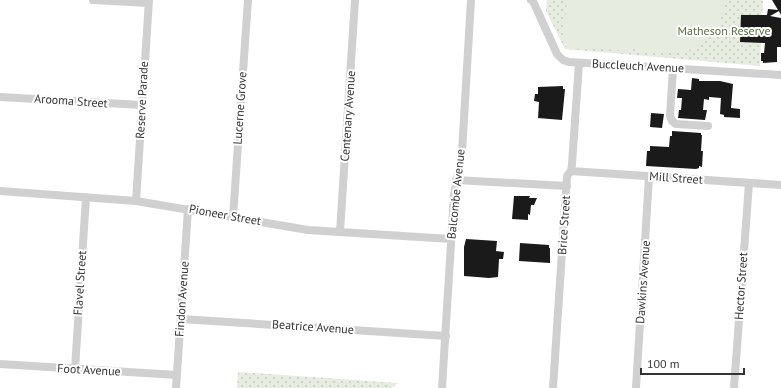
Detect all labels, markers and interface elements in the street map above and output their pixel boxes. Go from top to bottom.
park label: Matheson Reserve [677,23,771,38]
street label: Buccleuch Avenue [592,56,685,75]
street label: Reserve Parade [132,61,151,139]
street label: Centenary Avenue [337,70,358,162]
street label: Lucerne Grove [229,71,250,145]
street label: Arooma Street [34,90,108,111]
street label: Balcombe Avenue [443,148,468,240]
street label: Mill Street [649,168,703,187]
street label: Brice Street [554,195,573,255]
street label: Pioneer Street [188,201,262,228]
street label: Dawkins Avenue [632,240,653,324]
street label: Flavel Street [70,250,89,316]
street label: Hector Street [731,252,750,320]
street label: Findon Avenue [171,261,192,337]
street label: Beatrice Avenue [272,316,354,337]
scale bar [641,350,744,376]
text: 100 m [647,356,680,371]
street label: Foot Avenue [57,360,121,379]

